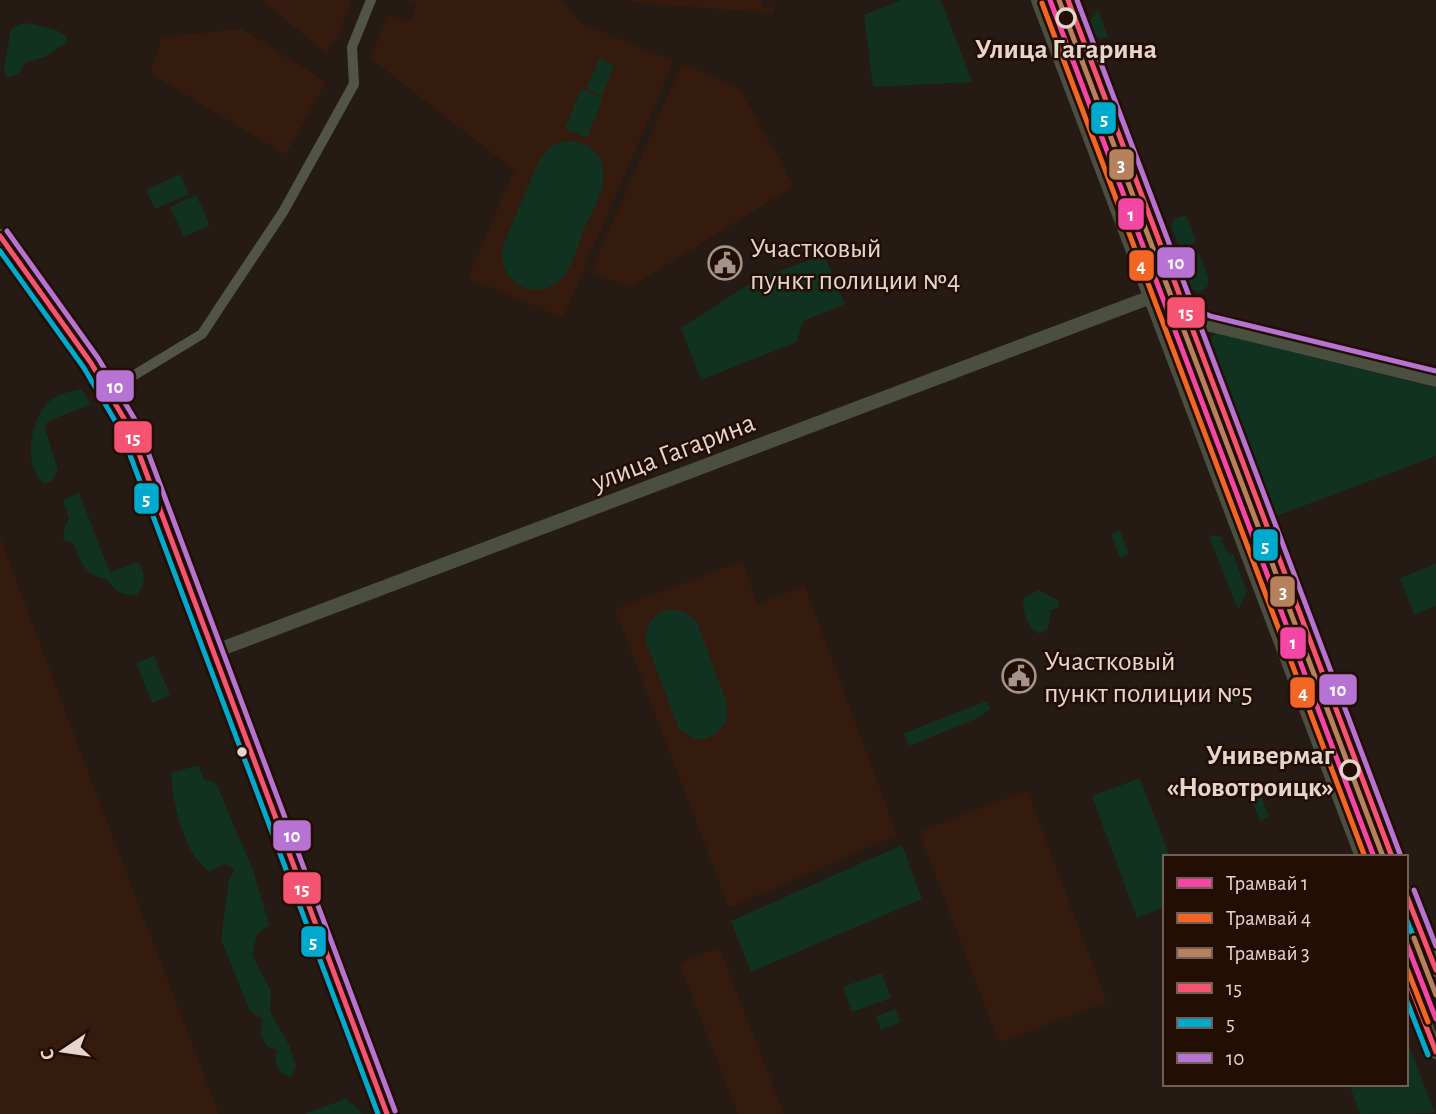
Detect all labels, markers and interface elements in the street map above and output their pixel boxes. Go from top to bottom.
marker: Улица Гагарина [1056,8,1076,28]
place label: Улица Гагарина [975,36,1157,64]
line badge: 5 [1090,101,1117,135]
text: 5 [1100,110,1108,129]
line badge: 3 [1108,148,1135,181]
text: 3 [1117,156,1125,175]
line badge: 1 [1117,197,1145,231]
text: 1 [1128,206,1134,225]
place label: Участковый пункт полиции №4 [750,235,961,295]
public building icon: Участковый пункт полиции №4 [706,244,744,282]
line badge: 10 [1156,246,1196,279]
line badge: 4 [1128,249,1155,282]
text: 10 [1168,254,1184,273]
text: 4 [1136,257,1146,276]
line badge: 15 [1166,296,1206,329]
text: 15 [1178,304,1194,323]
line badge: 10 [95,369,135,403]
text: 10 [107,378,123,397]
street label: улица Гагарина [587,409,759,497]
line badge: 15 [113,420,153,454]
text: 15 [125,429,141,448]
line badge: 5 [133,482,160,515]
text: 5 [142,490,150,509]
line badge: 5 [1252,528,1279,562]
text: 5 [1261,537,1269,556]
line badge: 3 [1269,575,1296,608]
text: 3 [1279,583,1287,602]
line badge: 1 [1279,626,1307,660]
text: 1 [1290,634,1296,653]
place label: Участковый пункт полиции №5 [1044,648,1253,708]
public building icon: Участковый пункт полиции №5 [1000,657,1038,695]
line badge: 10 [1318,673,1358,706]
line badge: 4 [1289,676,1316,709]
text: 10 [1330,681,1346,700]
text: 4 [1298,684,1308,703]
place label: Универмаг «Новотроицк» [1166,742,1335,802]
unlabelled marker [235,745,249,759]
marker: Универмаг «Новотроицк» [1340,760,1360,780]
line badge: 10 [272,819,312,852]
text: 10 [284,827,300,846]
legend [1163,855,1408,1086]
line badge: 15 [282,871,322,905]
text: Трамвай 1 [1226,873,1308,894]
text: 15 [294,880,310,899]
text: Трамвай 4 [1226,908,1311,929]
line badge: 5 [300,925,327,958]
text: 5 [309,933,317,952]
text: Трамвай 3 [1226,943,1310,964]
text: 15 [1226,978,1242,999]
text: 5 [1226,1013,1235,1034]
north arrow [28,1016,98,1086]
text: С [37,1047,58,1062]
text: 10 [1226,1048,1244,1069]

